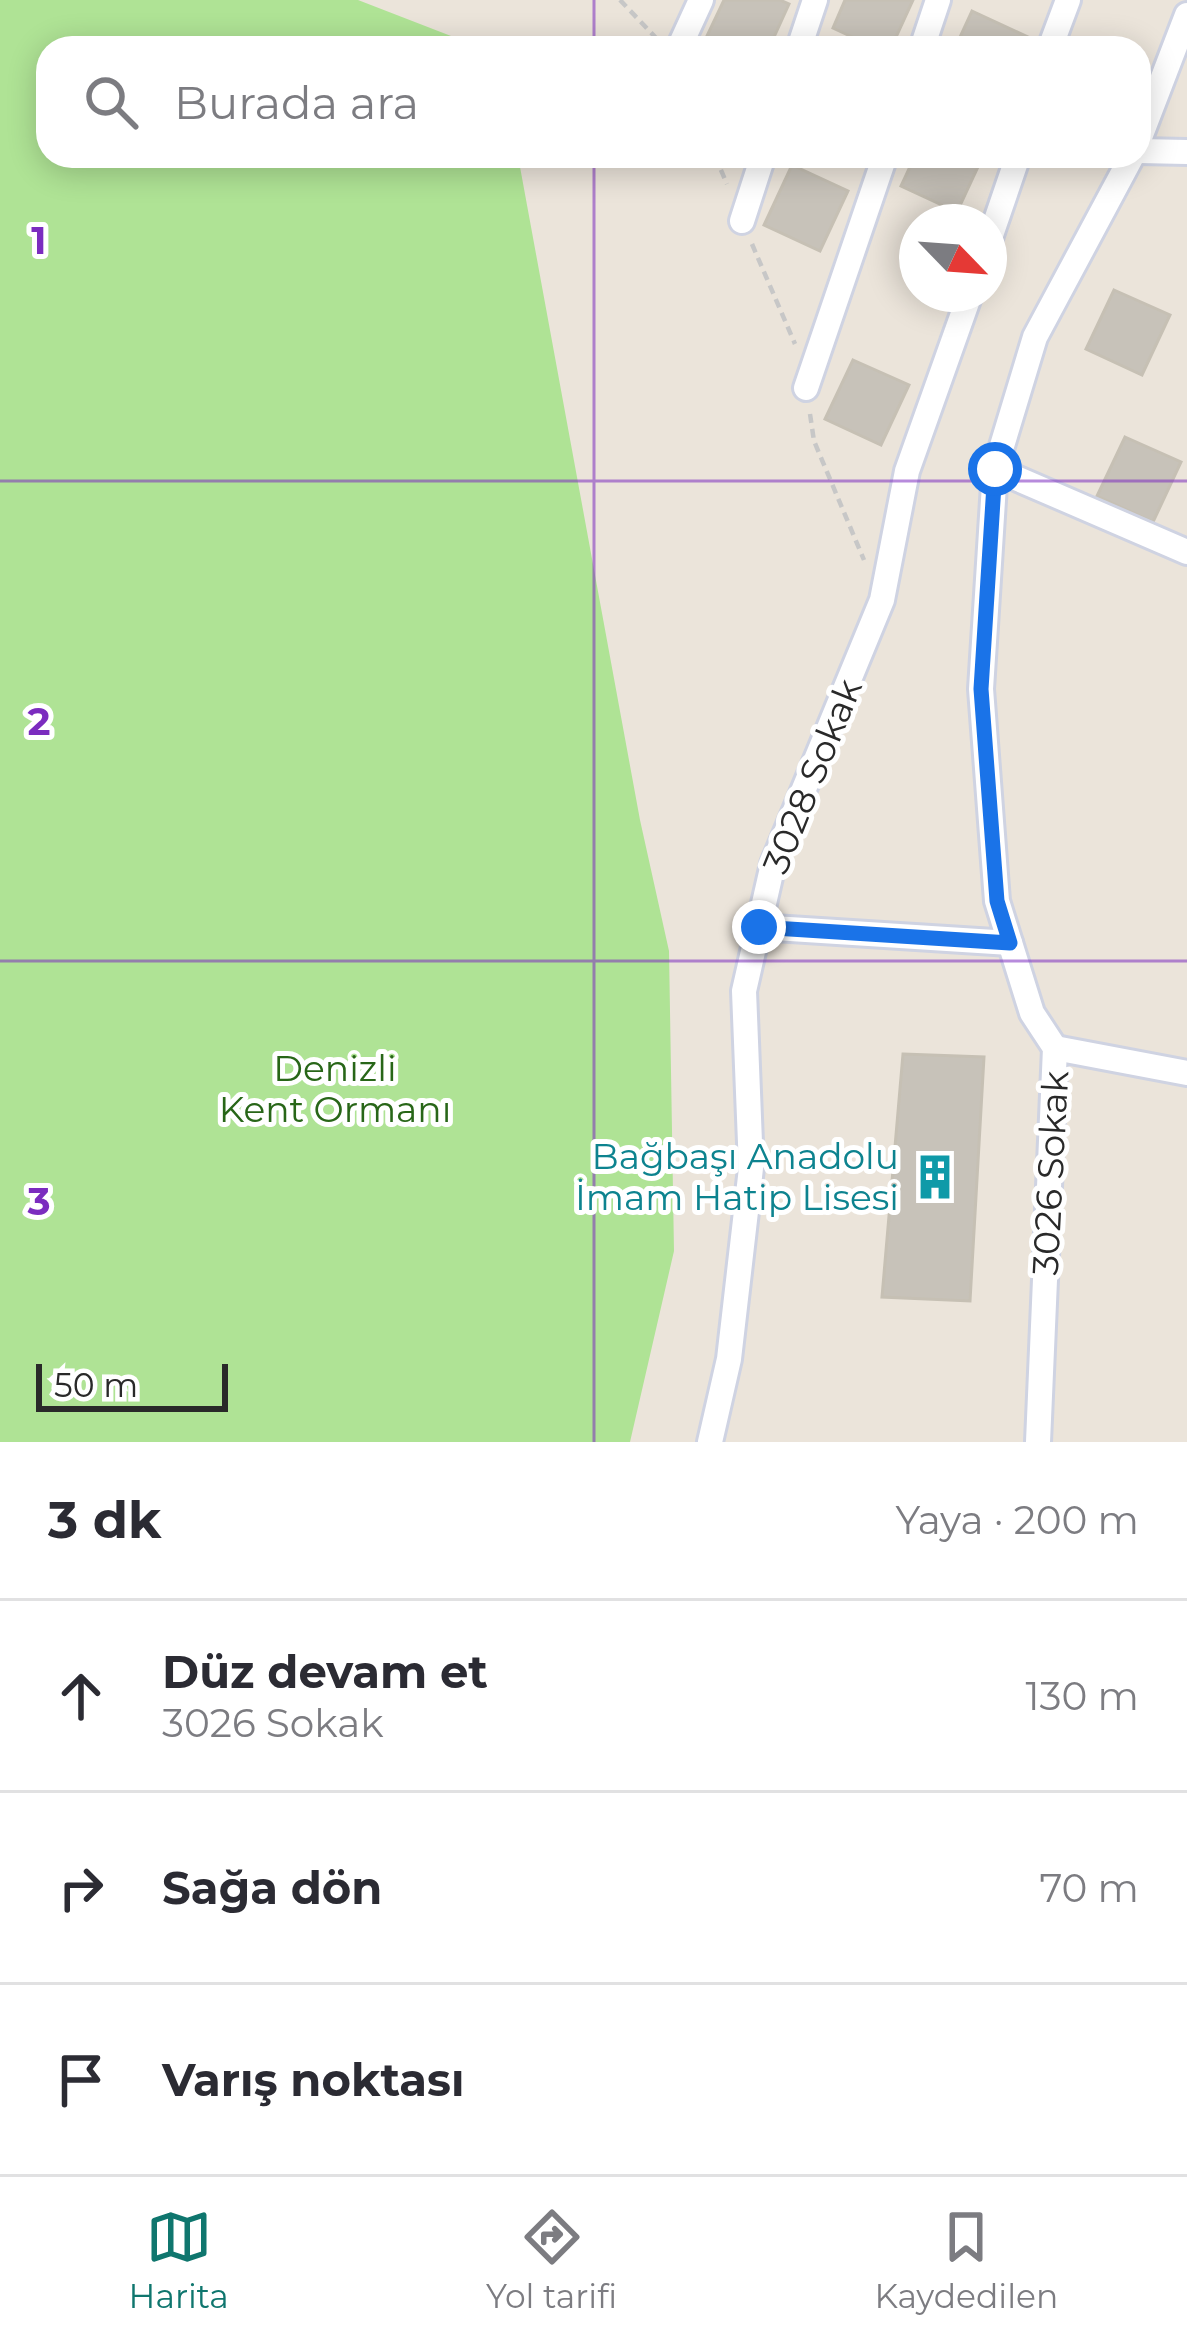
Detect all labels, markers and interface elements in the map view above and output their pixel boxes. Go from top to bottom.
search box [36,36,1151,168]
icon: search [78,69,144,135]
text: Burada ara [174,75,419,130]
north arrow [899,204,1007,312]
text: 1 [31,216,47,264]
route start [968,442,1022,496]
street label: 3028 Sokak [753,672,871,880]
text: 2 [27,697,51,745]
route end [732,900,786,954]
park label: Denizli Kent Ormanı [219,1046,451,1131]
street label: 3026 Sokak [1023,1069,1077,1276]
place label: Bağbaşı Anadolu İmam Hatip Lisesi [575,1134,899,1219]
building icon: Bağbaşı Anadolu İmam Hatip Lisesi [910,1152,960,1202]
text: 3 [26,1177,51,1225]
scale bar [36,1358,228,1411]
text: 50 m [54,1365,138,1405]
text: 3 dk [48,1489,161,1551]
text: Yaya · 200 m [896,1496,1139,1544]
text: Düz devam et [162,1644,488,1699]
icon: ahead [48,1663,114,1729]
text: 130 m [1026,1672,1139,1720]
text: 3026 Sokak [162,1699,384,1747]
icon: right [48,1855,114,1921]
text: Sağa dön [162,1860,382,1915]
text: 70 m [1039,1864,1139,1912]
icon: arrive [48,2047,114,2113]
text: Varış noktası [162,2052,464,2107]
tab: Harita [129,2204,229,2316]
tab: Yol tarifi [486,2204,617,2316]
tab: Kaydedilen [874,2204,1058,2316]

